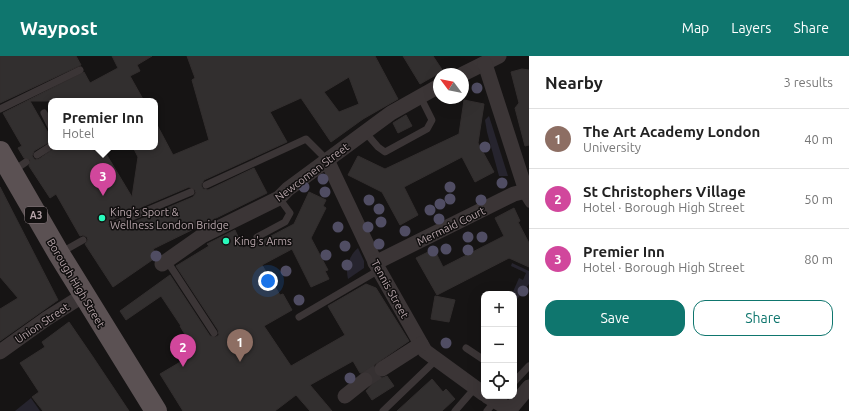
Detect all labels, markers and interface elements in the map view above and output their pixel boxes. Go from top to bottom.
text: Waypost [20,17,98,39]
text: Map [682,20,709,36]
text: Layers [731,20,771,36]
text: Share [793,20,829,36]
north arrow [433,68,469,104]
text: Nearby [545,73,603,92]
text: 3 results [783,75,833,89]
popup [48,98,158,150]
text: Premier Inn [62,109,144,126]
text: The Art Academy London [583,123,760,140]
text: Hotel [62,126,94,140]
text: 1 [554,132,562,146]
text: 40 m [804,132,833,146]
street label: Newcomen Street [273,140,352,204]
text: University [583,140,641,154]
pin: 3 [90,163,116,196]
text: St Christophers Village [583,183,746,200]
text: 2 [554,192,562,206]
text: 50 m [804,192,833,206]
text: Hotel · Borough High Street [583,200,745,214]
street label: Mermaid Court [415,204,488,248]
place label: King’s Sport & Wellness London Bridge [110,206,229,231]
road number: A3 [25,207,47,223]
marker: King’s Sport & Wellness London Bridge [97,213,107,223]
place label: King's Arms [234,235,292,247]
street label: Borough High Street [45,236,108,330]
marker: King's Arms [221,236,231,246]
text: Premier Inn [583,243,665,260]
text: 3 [554,252,562,266]
text: 80 m [804,252,833,266]
street label: Tennis Street [369,258,411,321]
text: Hotel · Borough High Street [583,260,745,274]
your location [258,271,278,291]
map controls [481,291,517,399]
button: + [481,291,517,327]
street label: Union Street [13,300,72,345]
button: Save [545,300,685,336]
button: Share [693,300,833,336]
button: − [481,327,517,363]
pin: 1 [227,329,253,362]
pin: 2 [170,334,196,367]
button: locate [481,363,517,399]

